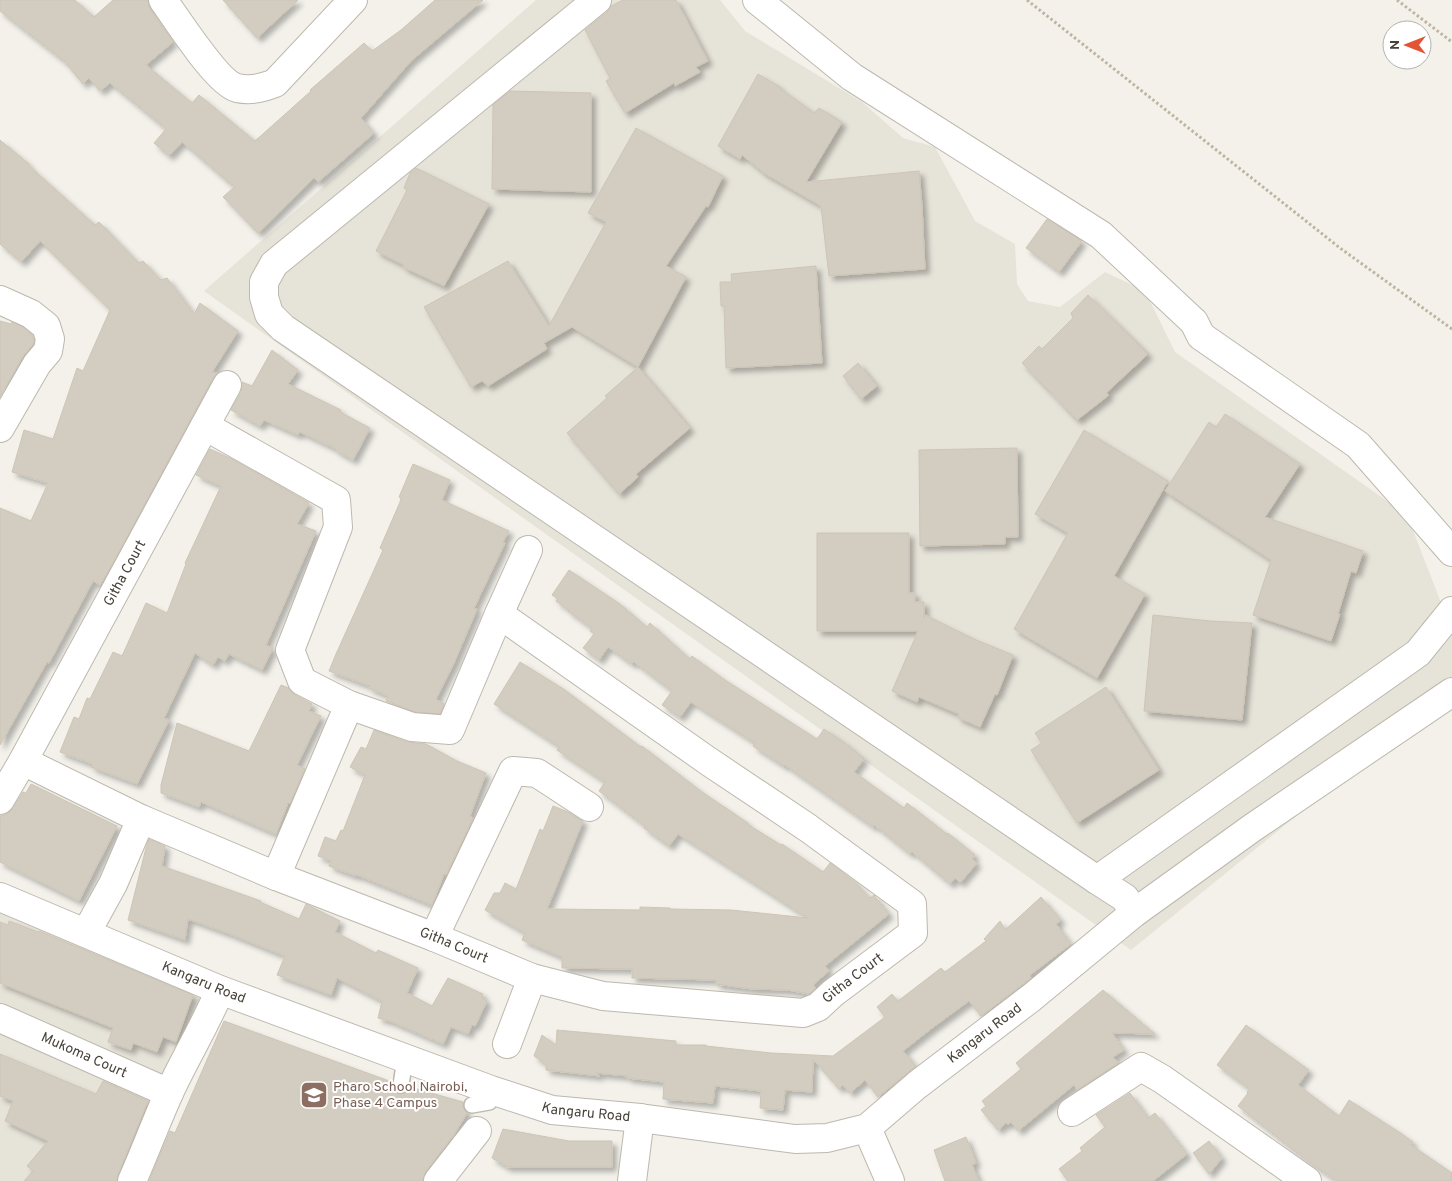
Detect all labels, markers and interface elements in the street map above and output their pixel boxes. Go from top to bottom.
north arrow [1382,20,1432,70]
text: N [1387,40,1404,50]
street label: Githa Court [100,537,150,609]
street label: Githa Court [417,924,491,967]
street label: Githa Court [819,950,887,1007]
street label: Kangaru Road [159,958,248,1007]
street label: Kangaru Road [944,1000,1025,1067]
street label: Mukoma Court [38,1029,130,1082]
place label: Pharo School Nairobi, Phase 4 Campus [333,1079,467,1112]
school or university icon: Pharo School Nairobi, Phase 4 Campus [299,1080,329,1110]
street label: Kangaru Road [539,1099,631,1126]

